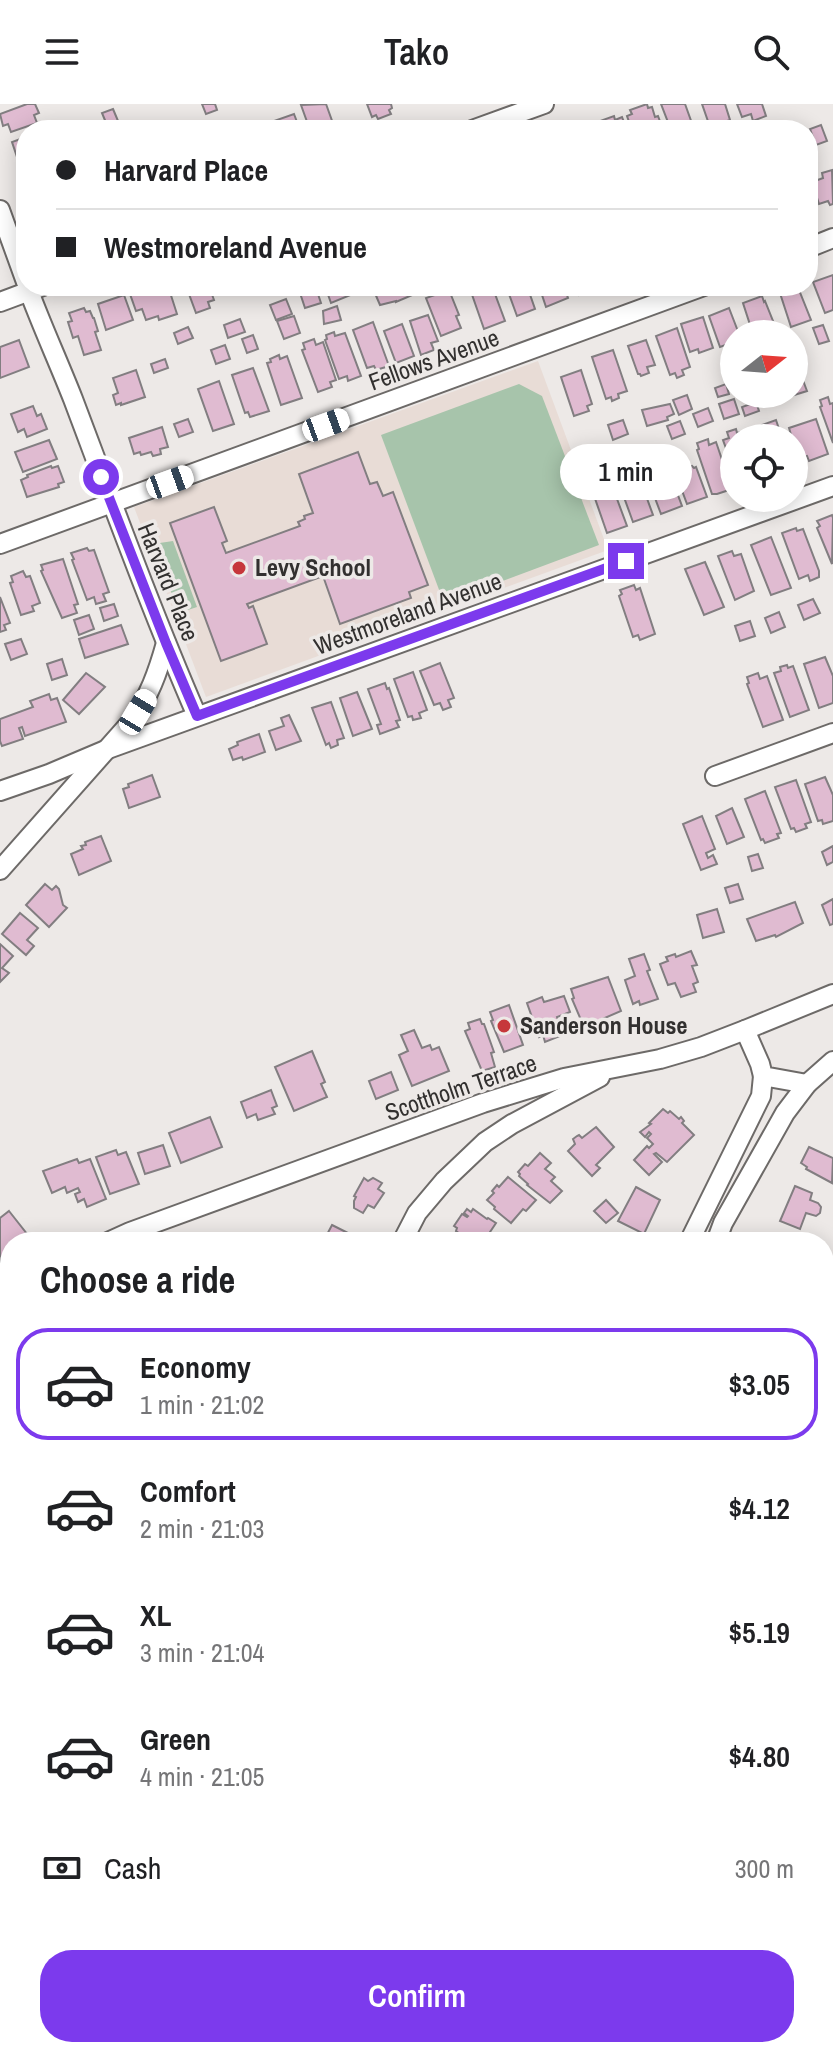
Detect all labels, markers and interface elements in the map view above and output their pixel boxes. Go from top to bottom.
text: Tako [384,28,449,76]
icon: menu [40,30,84,74]
icon: search [749,30,793,74]
text: Harvard Place [104,150,268,190]
text: Westmoreland Avenue [104,227,367,267]
north arrow [720,320,808,408]
map controls [720,320,808,512]
street label: Fellows Avenue [364,321,503,397]
car [299,406,353,444]
button: locate [720,424,808,512]
callout: 1 min [560,445,692,501]
text: 1 min [599,454,653,489]
route start [83,459,119,495]
car [143,463,197,501]
street label: Harvard Place [131,518,207,645]
route end [608,543,644,579]
place label: Levy School [255,551,371,583]
marker: Levy School [230,559,248,577]
street label: Westmoreland Avenue [309,564,506,662]
car [115,685,161,739]
place label: Sanderson House [520,1009,687,1041]
marker: Sanderson House [495,1017,513,1035]
street label: Scottholm Terrace [381,1046,541,1128]
text: Choose a ride [40,1256,235,1304]
text: Economy [140,1347,251,1387]
icon: car [44,1348,116,1420]
text: $3.05 [728,1364,790,1404]
text: 1 min · 21:02 [140,1387,264,1422]
text: Comfort [140,1471,236,1511]
icon: car [44,1472,116,1544]
text: $4.12 [728,1488,790,1528]
text: 2 min · 21:03 [140,1511,264,1546]
text: XL [140,1595,171,1635]
icon: car [44,1596,116,1668]
text: $5.19 [728,1612,790,1652]
text: 3 min · 21:04 [140,1635,264,1670]
text: Green [140,1719,211,1759]
icon: car [44,1720,116,1792]
text: $4.80 [728,1736,790,1776]
text: 4 min · 21:05 [140,1759,264,1794]
icon: cash [40,1846,84,1890]
text: Cash [104,1848,161,1888]
text: 300 m [735,1851,794,1886]
button: Confirm [40,1950,794,2042]

